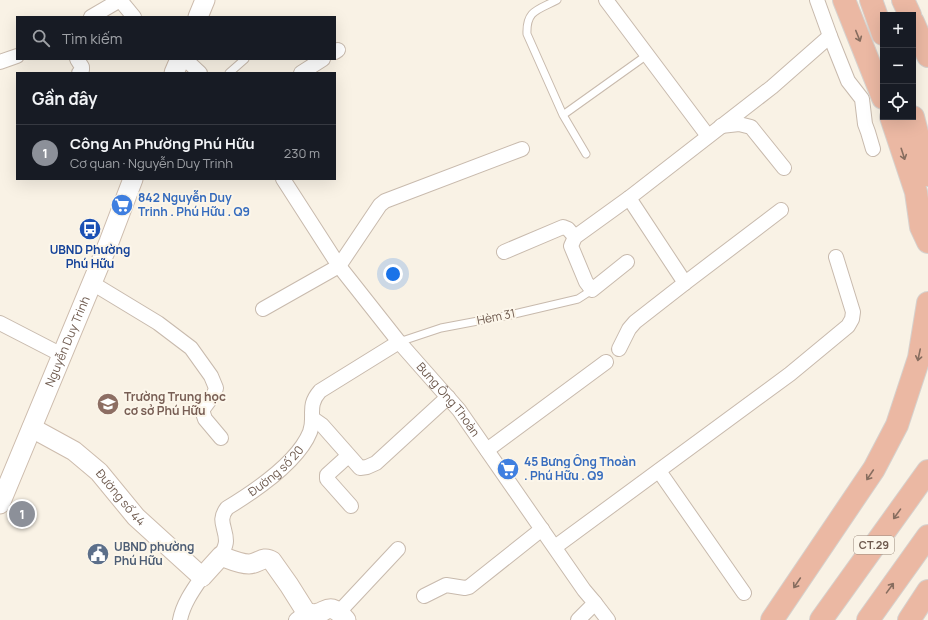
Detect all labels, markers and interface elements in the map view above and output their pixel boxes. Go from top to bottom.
map controls [880,12,916,120]
button: + [880,12,916,48]
search box [16,16,336,60]
icon: search [30,27,52,49]
text: Tìm kiếm [62,28,122,49]
one-way arrow [855,30,863,42]
button: − [880,48,916,84]
button: locate [880,84,916,120]
text: Gần đây [32,87,98,110]
text: Công An Phường Phú Hữu [70,133,255,154]
text: 1 [42,144,48,162]
text: 230 m [284,144,320,162]
one-way arrow [900,147,907,160]
text: Cơ quan · Nguyễn Duy Trinh [70,154,233,172]
place label: 842 Nguyễn Duy Trinh . Phú Hữu . Q9 [138,189,250,220]
supermarket icon: 842 Nguyễn Duy Trinh . Phú Hữu . Q9 [109,192,135,218]
bus stop icon: UBND Phường Phú Hữu [77,216,103,242]
place label: UBND Phường Phú Hữu [50,241,130,272]
your location [383,264,403,284]
street label: Nguyễn Duy Trinh [41,293,94,389]
street label: Hèm 31 [475,304,517,329]
one-way arrow [915,348,923,361]
street label: Bưng Ông Thoàn [413,358,484,440]
place label: Trường Trung học cơ sở Phú Hữu [124,388,226,419]
school or university icon: Trường Trung học cơ sở Phú Hữu [95,391,121,417]
street label: Đường số 20 [245,442,308,500]
place label: 45 Bưng Ông Thoàn . Phú Hữu . Q9 [524,453,636,484]
supermarket icon: 45 Bưng Ông Thoàn . Phú Hữu . Q9 [495,456,521,482]
street label: Đường số 44 [92,465,149,530]
one-way arrow [866,469,874,480]
pin: 1 [9,499,35,529]
one-way arrow [893,508,901,519]
road number: CT.29 [854,536,894,554]
place label: UBND phường Phú Hữu [114,538,194,569]
public building icon: UBND phường Phú Hữu [85,541,111,567]
one-way arrow [793,577,801,588]
one-way arrow [886,583,894,594]

